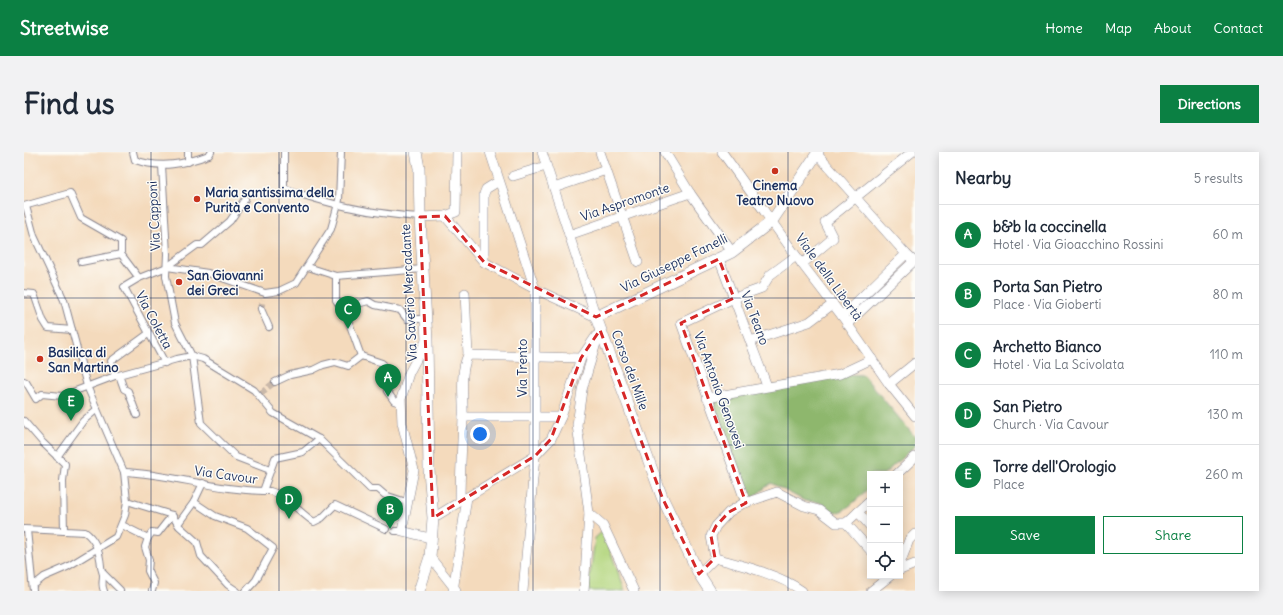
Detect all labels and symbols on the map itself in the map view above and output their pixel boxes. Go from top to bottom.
marker: Cinema Teatro Nuovo [770,166,780,176]
place label: Cinema Teatro Nuovo [736,177,814,209]
street label: Via Aspromonte [578,179,672,225]
street label: Via Capponi [144,181,164,251]
place label: Maria santissima della Purità e Convento [205,184,335,216]
marker: Maria santissima della Purità e Convento [192,194,202,204]
street label: Via Saverio Mercadante [397,223,421,363]
street label: Via Giuseppe Fanelli [618,230,730,296]
street label: Viale della Libertà [792,230,866,324]
place label: San Giovanni dei Greci [187,267,264,299]
marker: San Giovanni dei Greci [174,277,184,287]
street label: Via Coletta [132,288,176,352]
street label: Via Teano [737,288,773,348]
pin: C [335,296,361,329]
street label: Corso dei Mille [608,328,652,412]
street label: Via Antonio Genovesi [690,329,748,451]
street label: Via Trento [514,339,531,397]
place label: Basilica di San Martino [48,344,119,376]
marker: Basilica di San Martino [35,354,45,364]
pin: A [375,364,401,397]
pin: E [58,388,84,421]
your location [470,424,490,444]
street label: Via Cavour [193,462,260,488]
pin: D [276,486,302,519]
pin: B [377,496,403,529]

